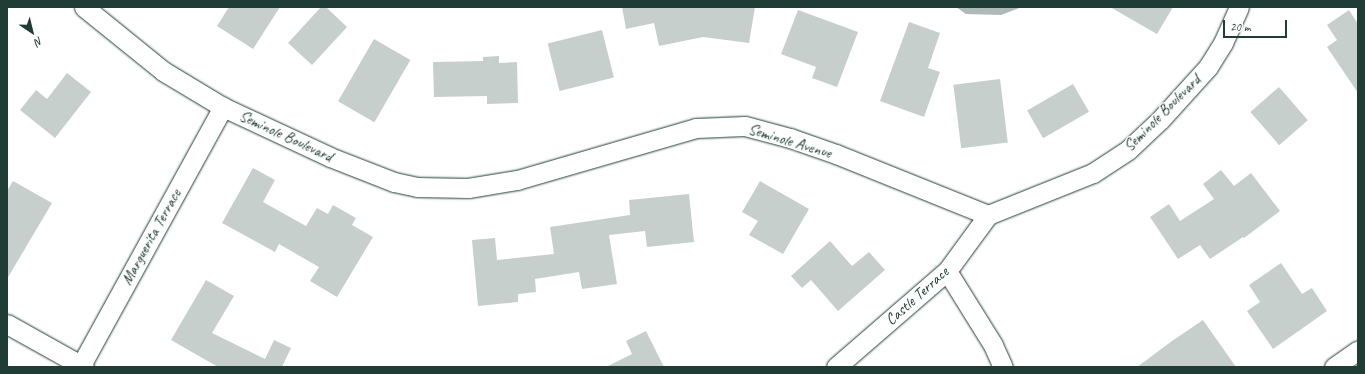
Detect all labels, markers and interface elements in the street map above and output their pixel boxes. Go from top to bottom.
north arrow [12,12,52,52]
scale bar [1225,12,1289,38]
text: 20 m [1230,19,1250,35]
text: N [32,34,46,50]
street label: Seminole Boulevard [1119,70,1205,156]
street label: Seminole Boulevard [236,106,336,166]
street label: Seminole Avenue [746,119,834,163]
street label: Marguerita Terrace [117,186,185,288]
street label: Castle Terrace [882,263,952,329]

